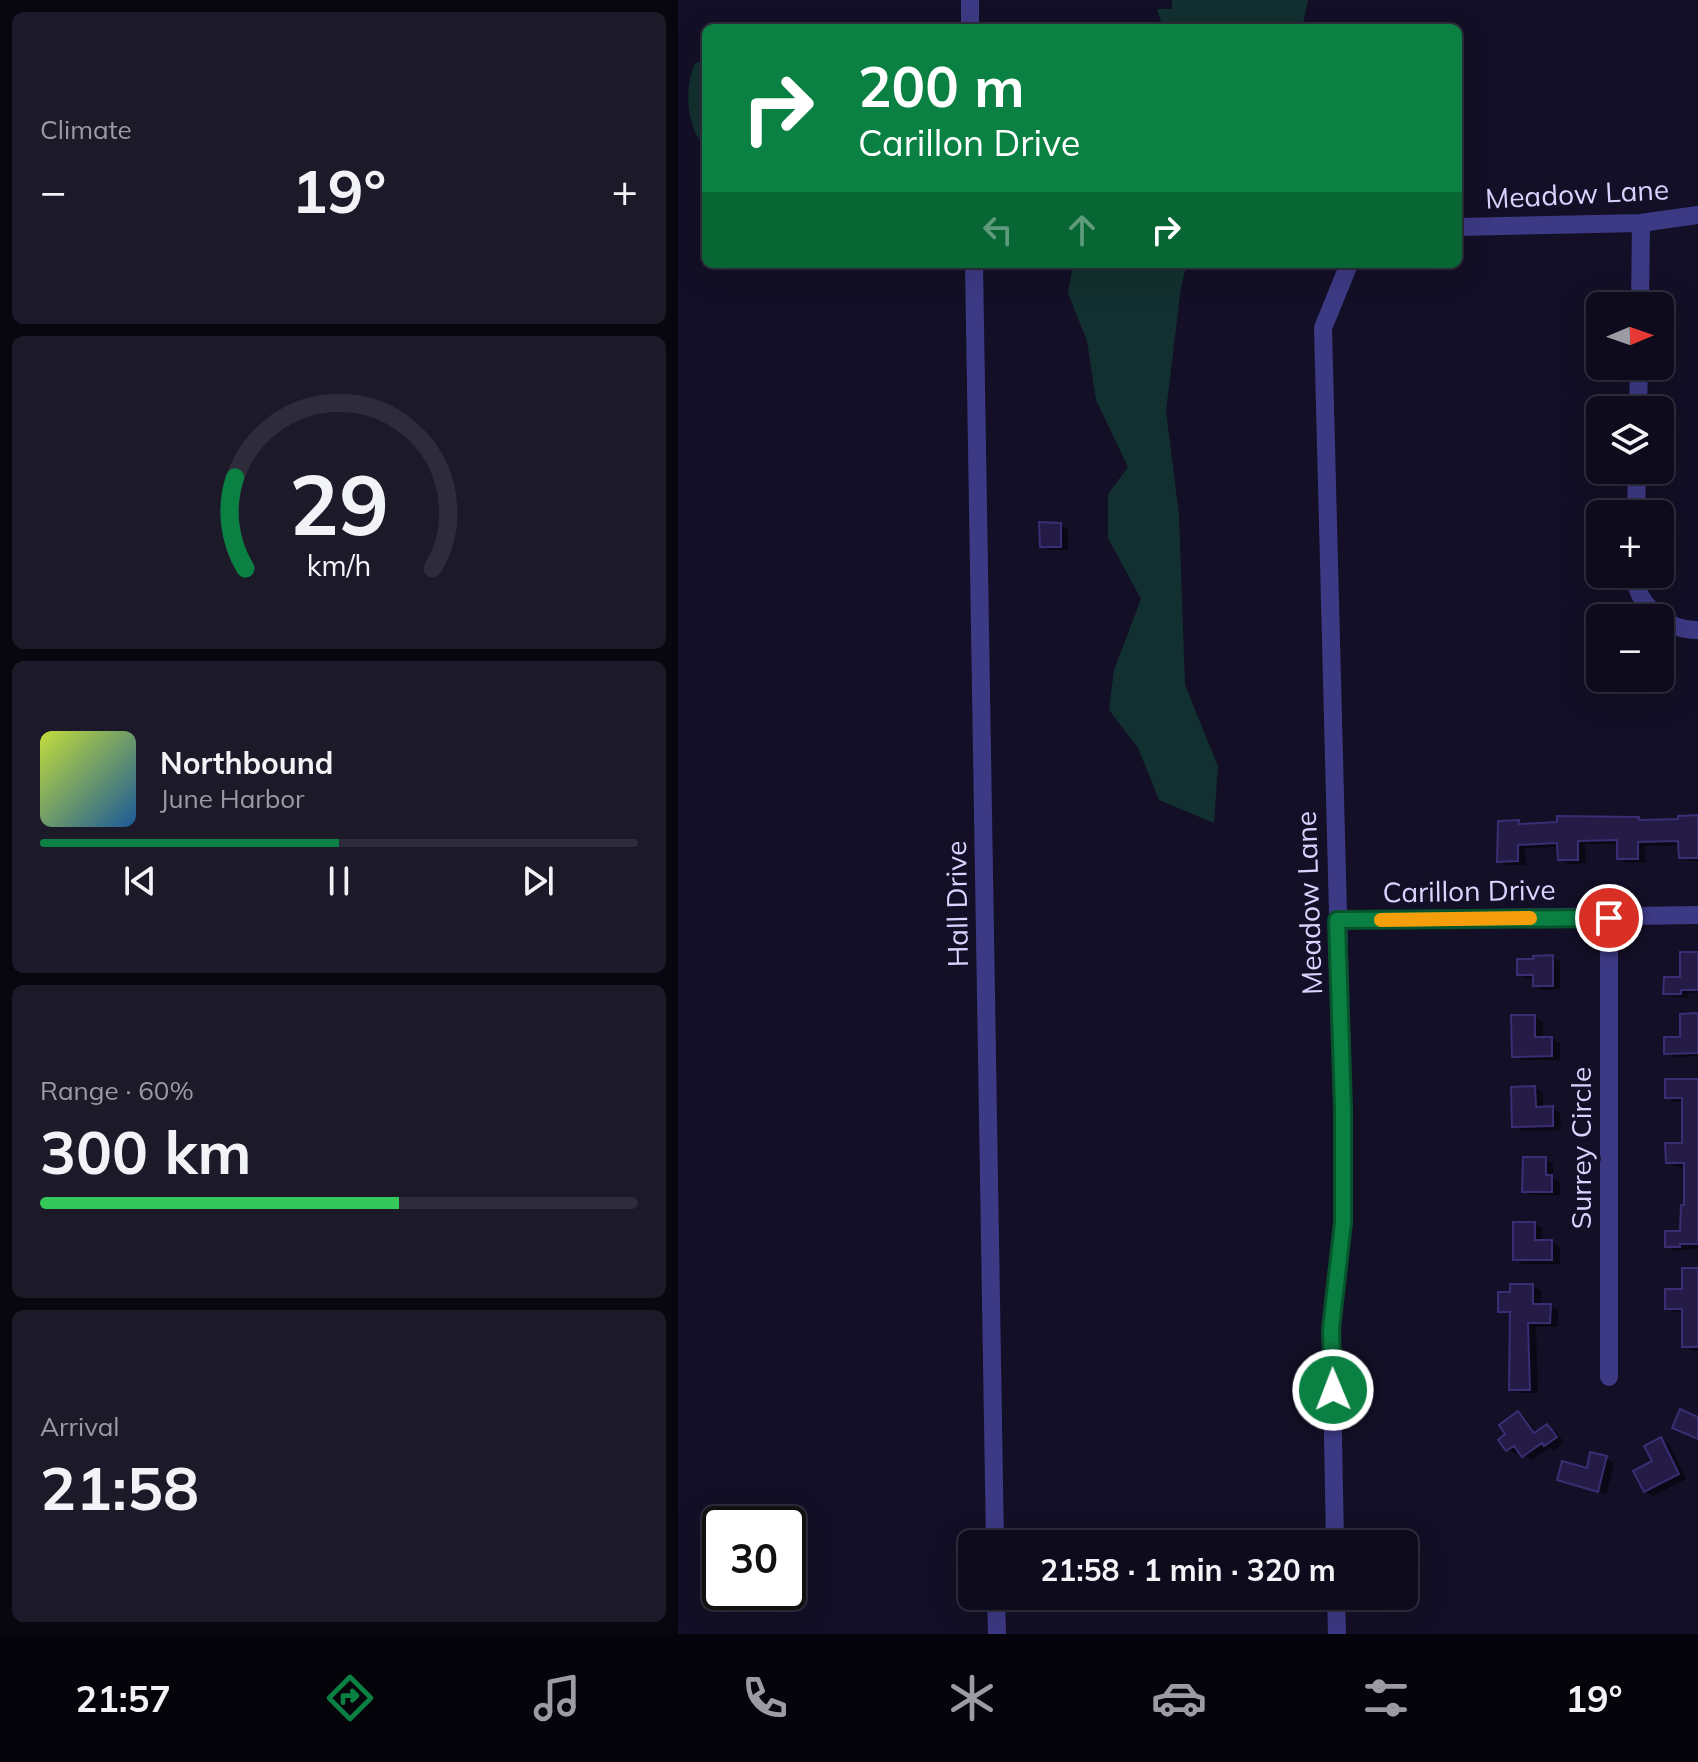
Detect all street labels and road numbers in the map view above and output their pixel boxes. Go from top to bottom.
street label: Meadow Lane [1484,171,1670,216]
street label: Meadow Lane [1288,810,1329,996]
street label: Hall Drive [938,840,975,968]
street label: Carillon Drive [1382,871,1556,910]
street label: Surrey Circle [1563,1067,1598,1229]

